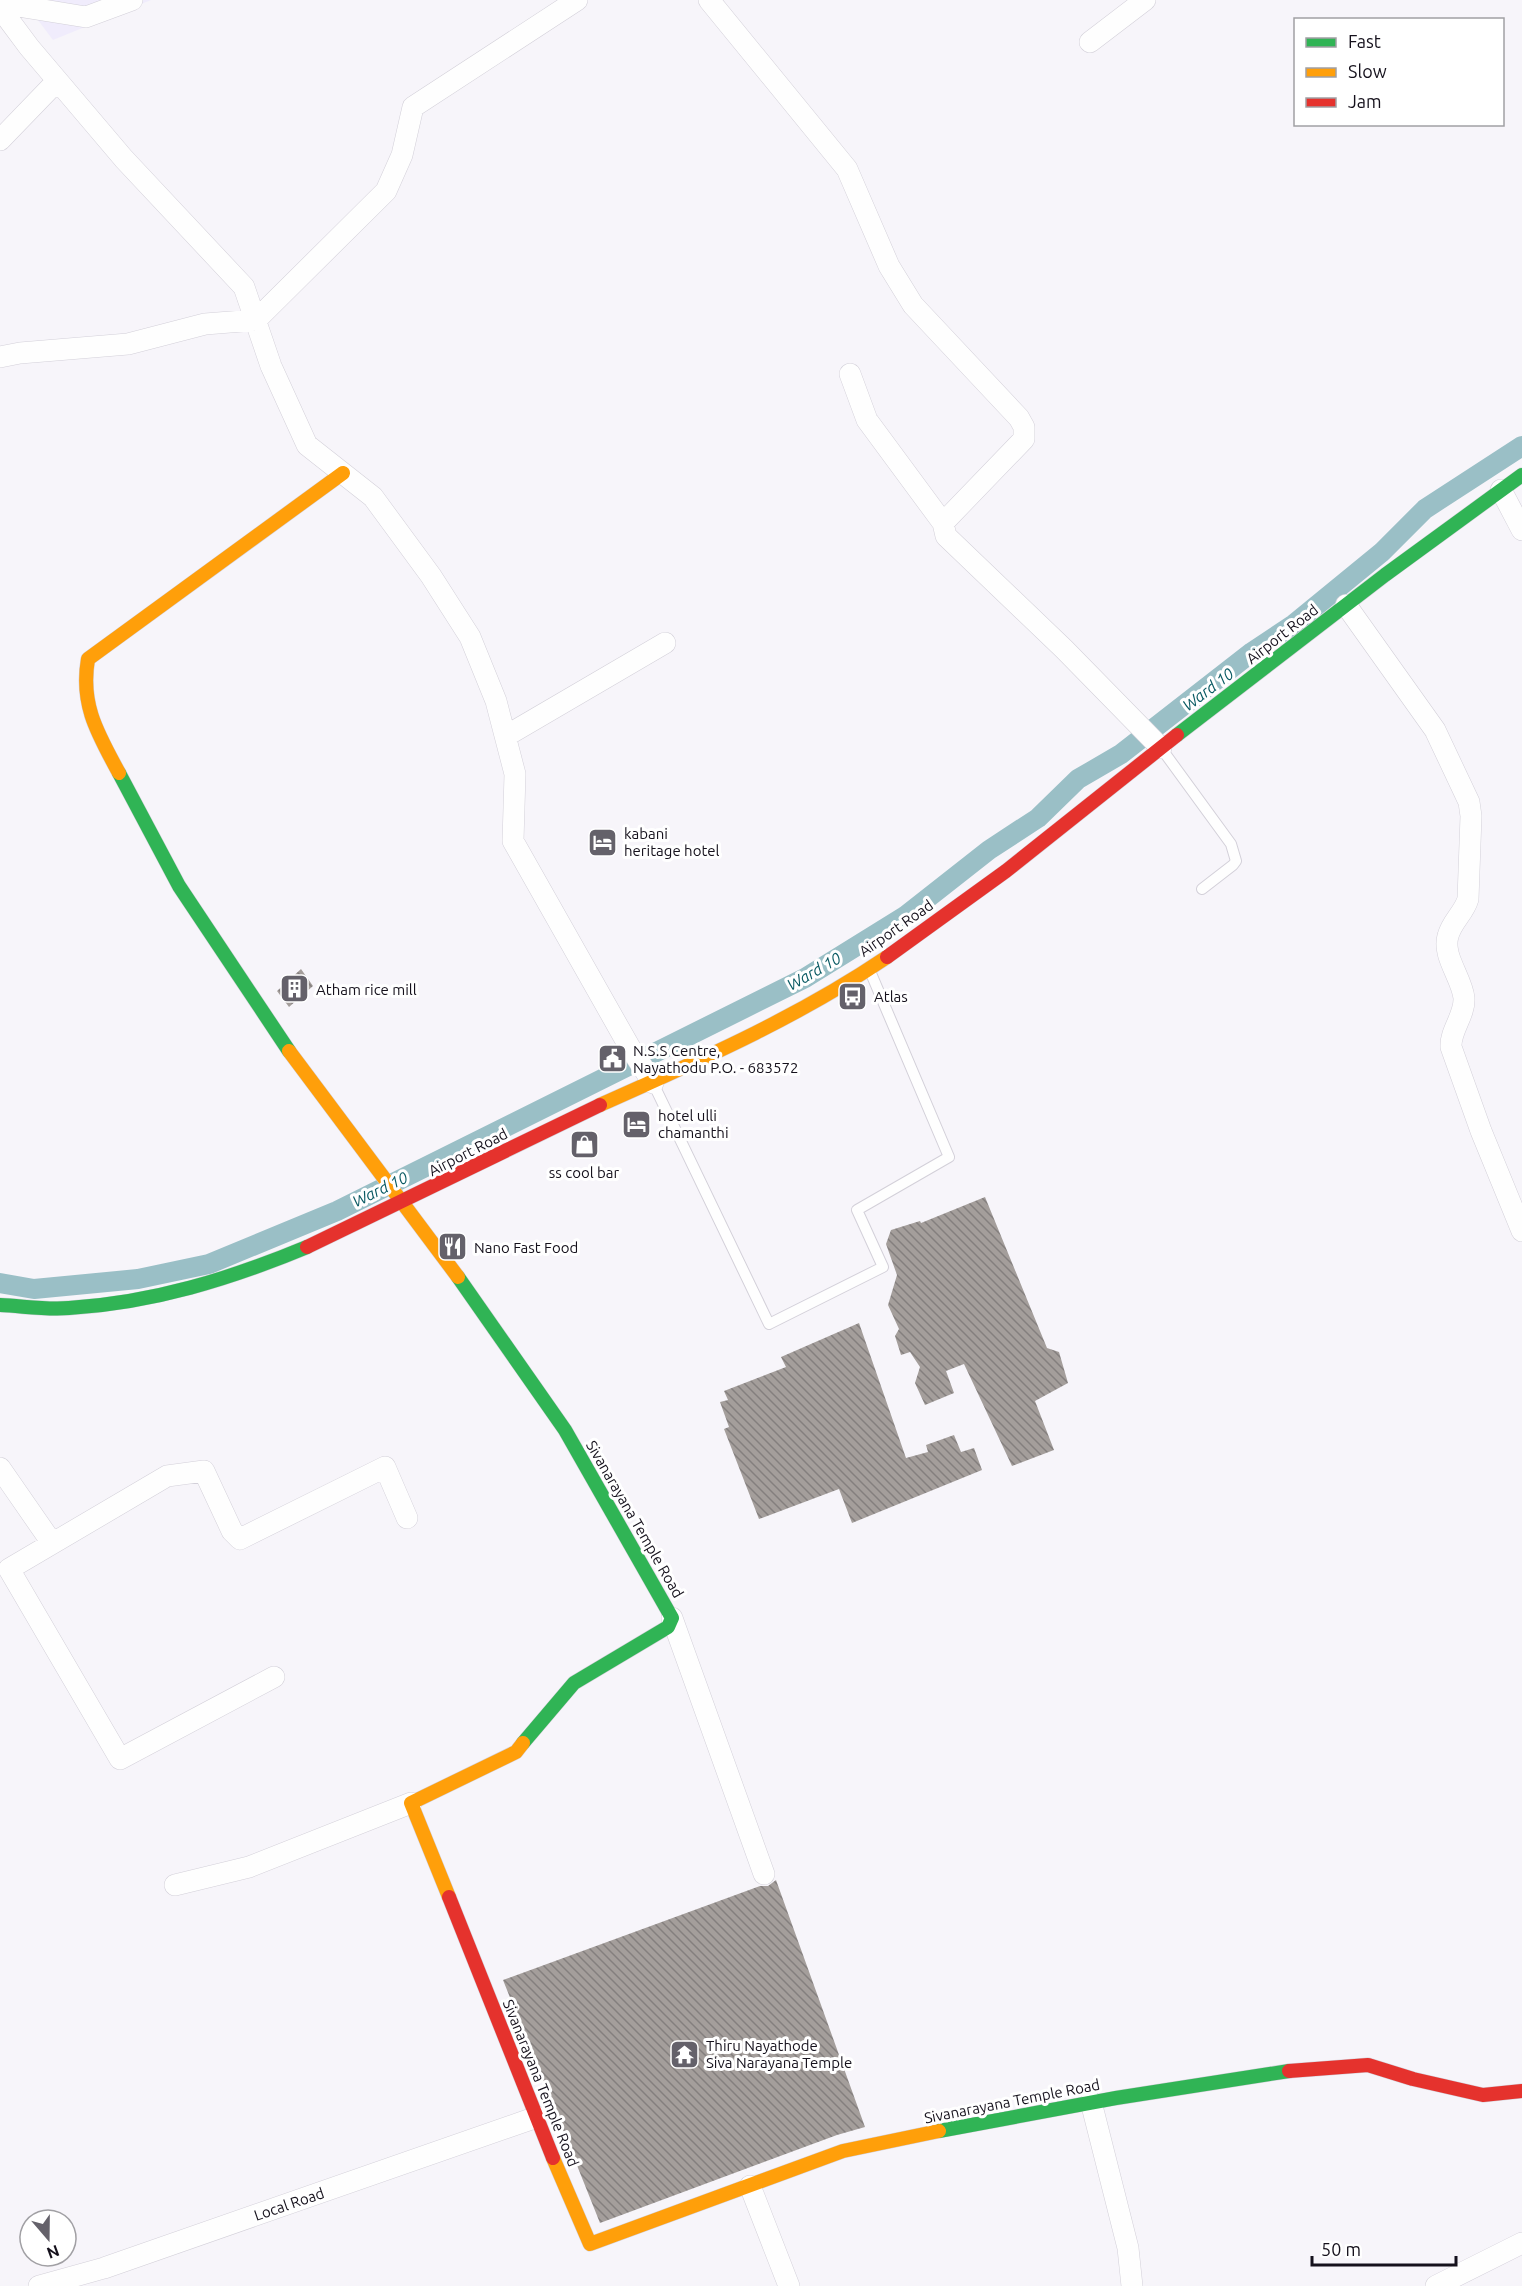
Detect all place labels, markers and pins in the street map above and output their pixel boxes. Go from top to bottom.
place label: kabani heritage hotel [624,825,720,859]
hotel icon: kabani heritage hotel [587,826,619,858]
building icon: Atham rice mill [279,973,311,1005]
bus stop icon: Atlas [837,980,869,1012]
place label: Atham rice mill [316,981,417,998]
place label: Atlas [874,988,908,1005]
place label: N.S.S Centre, Nayathodu P.O. - 683572 [633,1042,798,1076]
public building icon: N.S.S Centre, Nayathodu P.O. - 683572 [596,1043,628,1075]
place label: hotel ulli chamanthi [658,1107,729,1141]
hotel icon: hotel ulli chamanthi [621,1108,653,1140]
shop icon: ss cool bar [568,1129,600,1161]
place label: ss cool bar [549,1164,620,1181]
restaurant icon: Nano Fast Food [437,1231,469,1263]
place label: Nano Fast Food [474,1239,578,1256]
place label: Thiru Nayathode Siva Narayana Temple [706,2037,852,2071]
temple icon: Thiru Nayathode Siva Narayana Temple [669,2038,701,2070]

